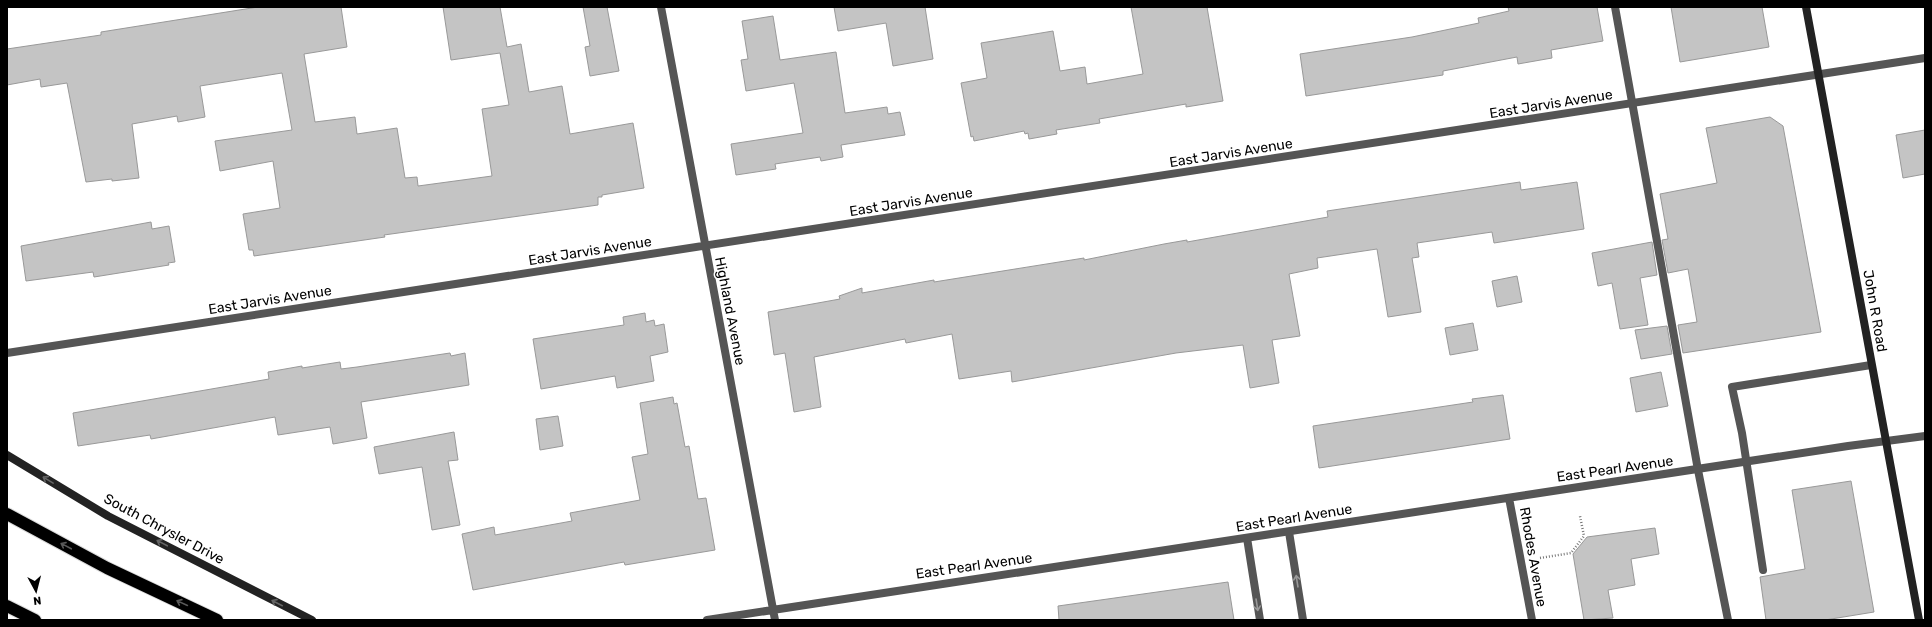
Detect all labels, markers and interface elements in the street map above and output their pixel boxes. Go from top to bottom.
street label: East Jarvis Avenue [1488,86,1614,122]
street label: East Jarvis Avenue [1168,135,1294,171]
street label: East Jarvis Avenue [848,184,974,220]
street label: East Jarvis Avenue [527,233,653,269]
street label: Highland Avenue [711,255,749,367]
street label: John R Road [1859,269,1891,353]
street label: East Jarvis Avenue [207,282,333,318]
street label: East Pearl Avenue [1556,452,1675,486]
one-way arrow [42,475,54,483]
street label: South Chrysler Drive [101,490,227,568]
street label: East Pearl Avenue [1235,500,1354,536]
street label: Rhodes Avenue [1516,506,1550,608]
one-way arrow [156,539,168,547]
one-way arrow [60,542,72,549]
street label: East Pearl Avenue [915,549,1034,583]
north arrow [16,571,56,611]
one-way arrow [1293,575,1301,588]
text: N [32,593,42,607]
one-way arrow [1253,598,1261,611]
one-way arrow [176,599,188,606]
one-way arrow [271,599,283,606]

